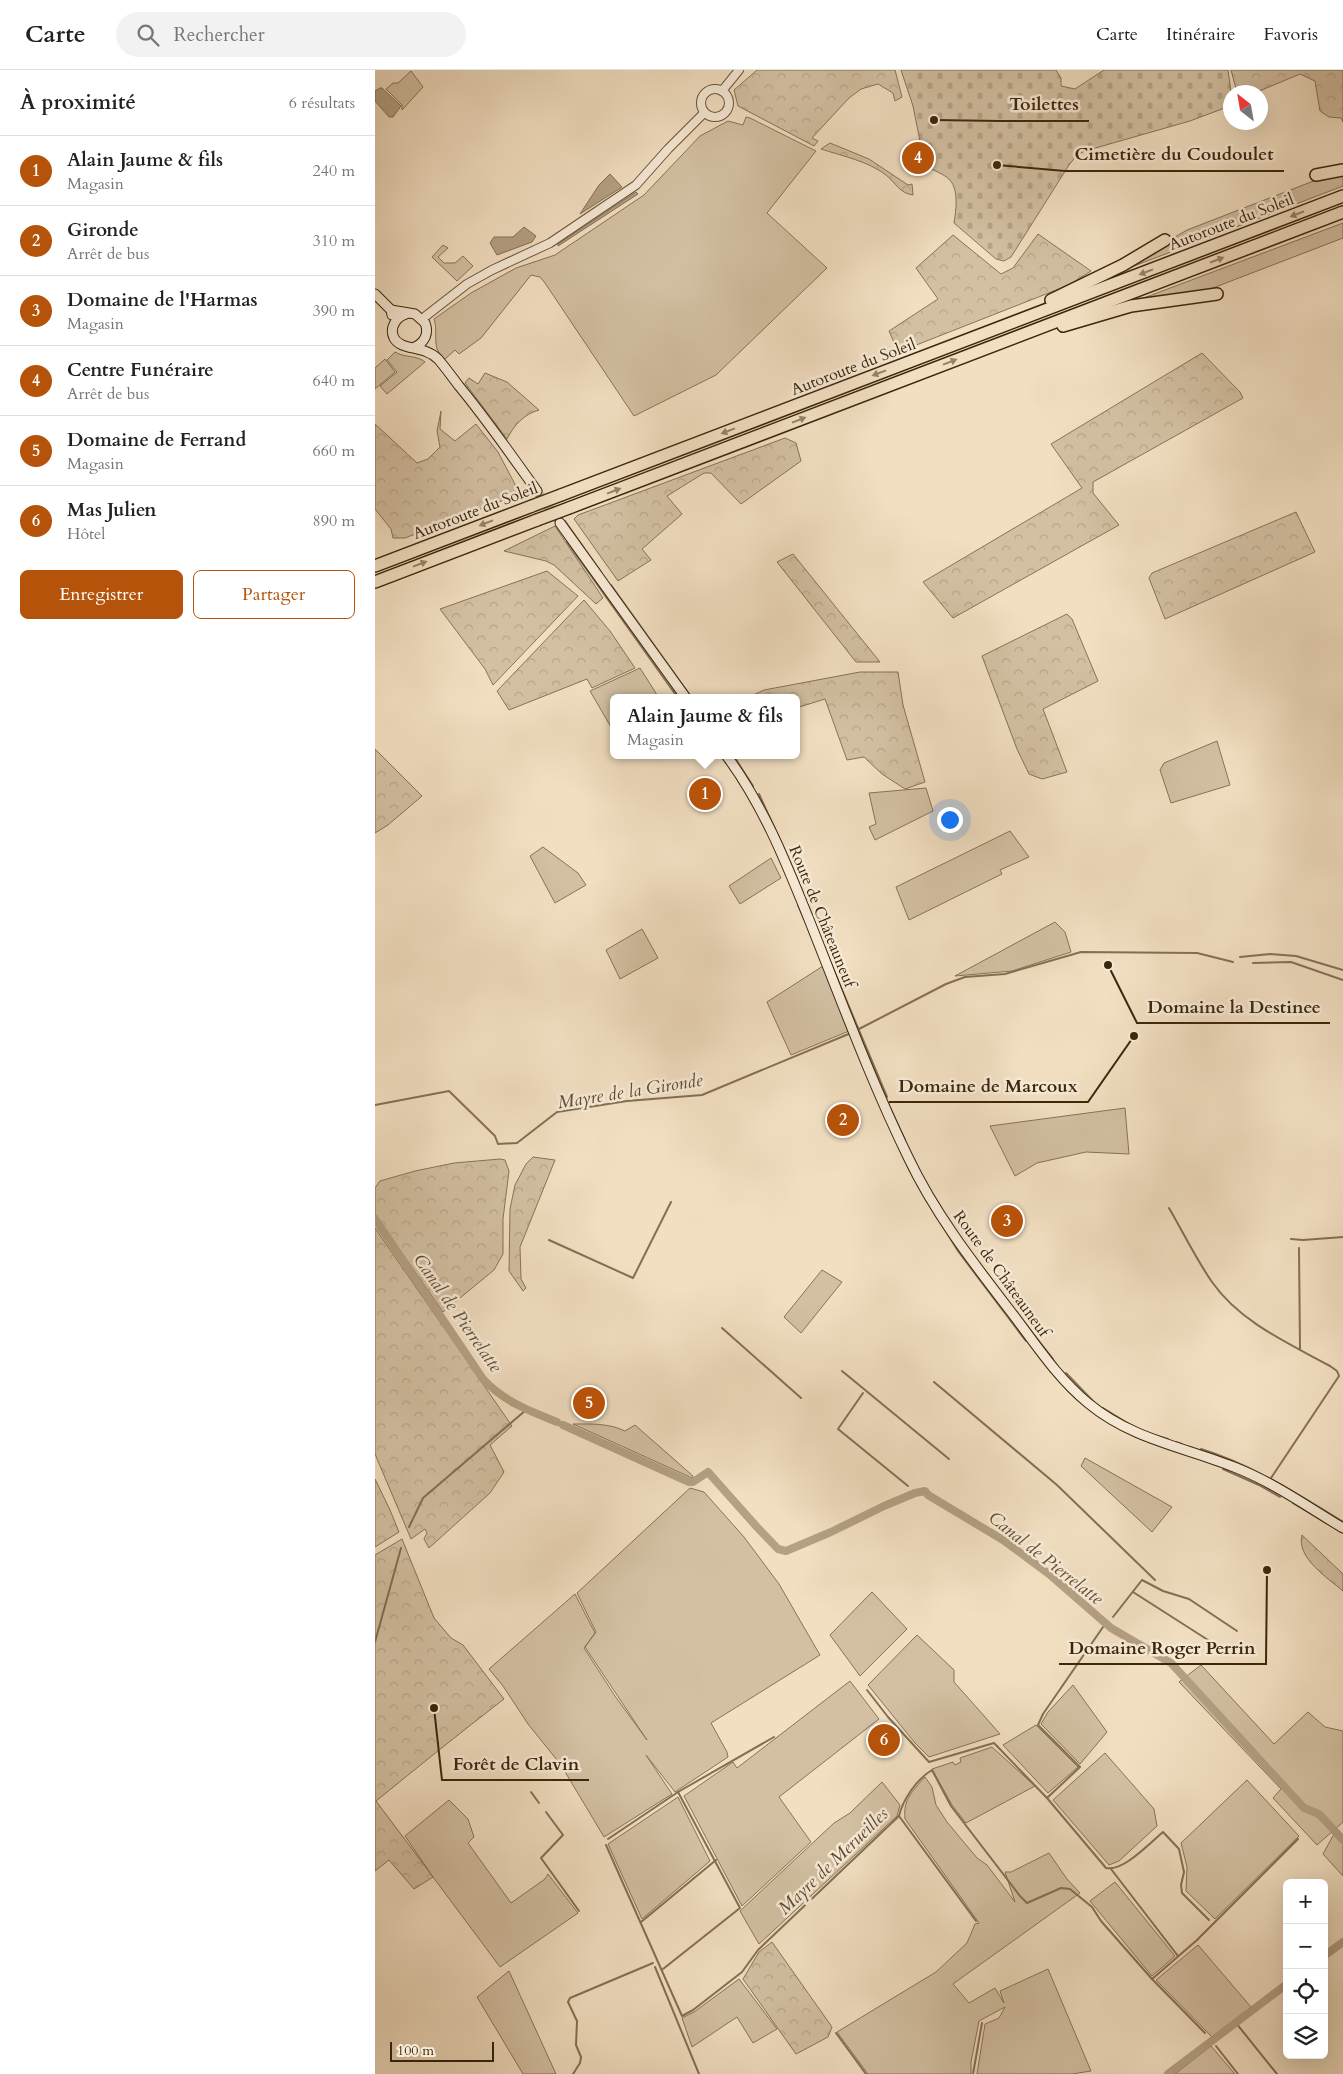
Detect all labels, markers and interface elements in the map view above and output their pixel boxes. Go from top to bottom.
search box [116,12,466,57]
text: Carte [25,18,86,51]
icon: search [134,21,162,49]
text: Rechercher [174,22,265,48]
text: Carte [1096,22,1138,47]
text: Itinéraire [1166,22,1235,47]
text: Favoris [1263,22,1318,47]
north arrow [1223,85,1268,130]
text: À proximité [20,88,136,117]
callout: Toilettes [1000,88,1089,121]
text: 6 résultats [289,92,355,114]
text: Toilettes [1009,92,1079,117]
callout: Cimetière du Coudoulet [1065,138,1284,171]
pin: 4 [902,139,934,177]
text: Cimetière du Coudoulet [1074,142,1274,167]
text: Alain Jaume & fils [67,147,223,173]
text: 1 [32,160,40,182]
text: 240 m [313,160,355,182]
text: Magasin [67,173,124,195]
street label: Autoroute du Soleil [1166,188,1297,256]
one-way arrow [1290,210,1305,218]
text: Gironde [67,217,139,243]
text: 2 [32,230,40,252]
text: 310 m [313,230,355,252]
text: Arrêt de bus [67,243,149,265]
one-way arrow [1210,256,1224,264]
one-way arrow [1138,268,1153,276]
text: Domaine de l'Harmas [67,287,258,313]
text: 3 [32,300,40,322]
text: 390 m [313,300,355,322]
text: Magasin [67,313,124,335]
street label: Autoroute du Soleil [788,333,919,401]
text: Centre Funéraire [67,357,214,383]
one-way arrow [943,358,958,365]
text: 4 [32,370,40,392]
text: 640 m [313,370,355,392]
one-way arrow [872,370,887,377]
text: Arrêt de bus [67,383,149,405]
one-way arrow [791,416,806,423]
text: Domaine de Ferrand [67,427,246,453]
one-way arrow [720,428,735,435]
text: 5 [32,440,40,462]
text: 660 m [313,440,355,462]
text: Magasin [67,453,124,475]
street label: Autoroute du Soleil [410,477,541,545]
one-way arrow [607,487,622,495]
text: Mas Julien [67,497,157,523]
text: 6 [32,510,40,532]
text: 890 m [313,510,355,532]
one-way arrow [478,519,493,527]
text: Hôtel [67,523,105,545]
one-way arrow [413,560,428,567]
button: Enregistrer [20,570,183,619]
button: Partager [193,570,355,619]
popup [610,694,800,759]
text: Alain Jaume & fils [627,703,783,729]
text: Magasin [627,729,684,751]
pin: 1 [689,775,721,813]
your location [937,807,963,833]
street label: Route de Châteauneuf [784,842,862,993]
callout: Domaine la Destinee [1137,990,1330,1023]
text: Domaine la Destinee [1147,995,1321,1020]
water label: Mayre de la Gironde [556,1068,705,1115]
callout: Domaine de Marcoux [889,1069,1088,1102]
text: Domaine de Marcoux [898,1074,1078,1099]
pin: 2 [827,1101,859,1139]
pin: 3 [991,1202,1023,1240]
street label: Route de Châteauneuf [948,1206,1056,1344]
water label: Canal de Pierrelatte [407,1249,508,1378]
pin: 5 [573,1384,605,1422]
water label: Canal de Pierrelatte [983,1506,1109,1612]
callout: Domaine Roger Perrin [1059,1631,1266,1664]
text: Domaine Roger Perrin [1068,1636,1256,1661]
pin: 6 [868,1721,900,1759]
callout: Forêt de Clavin [442,1747,589,1780]
text: Forêt de Clavin [453,1752,580,1777]
water label: Mayre de Merueilles [773,1802,894,1921]
map controls [1283,1879,1328,2059]
button: + [1283,1879,1328,1924]
button: − [1283,1924,1328,1969]
button: locate [1283,1969,1328,2014]
button: layers [1283,2014,1328,2059]
scale bar [390,2039,494,2062]
text: 100 m [397,2041,434,2060]

